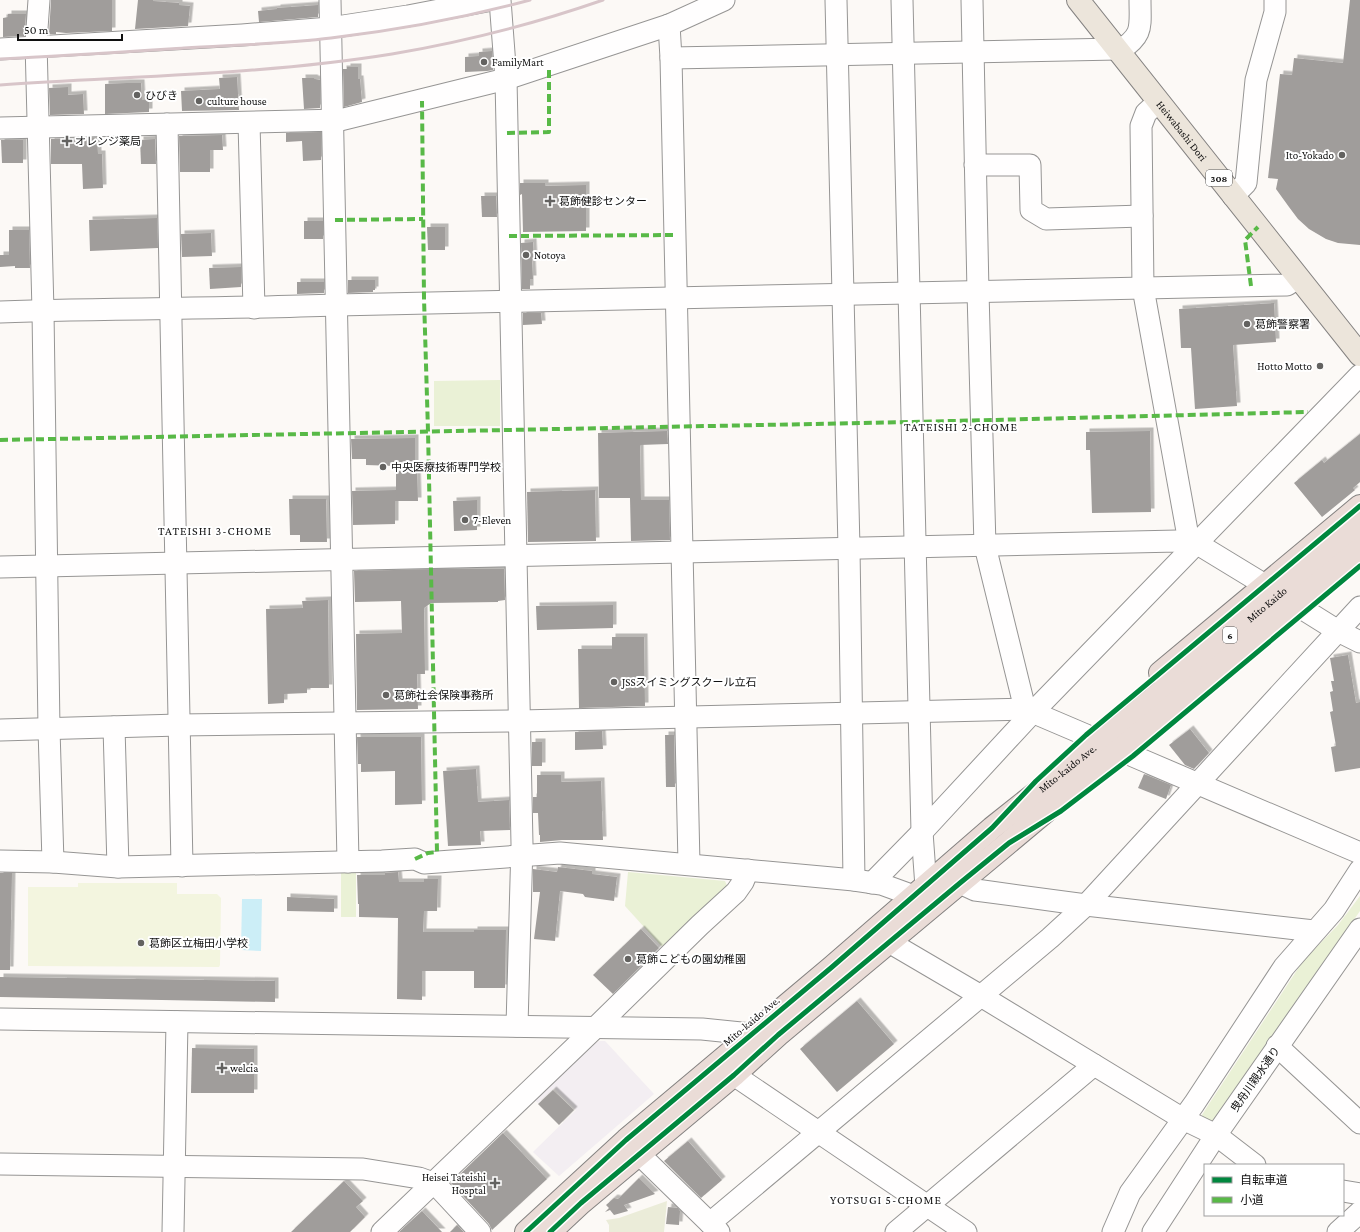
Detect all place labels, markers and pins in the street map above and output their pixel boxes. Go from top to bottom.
place label: FamilyMart [492,56,544,69]
marker: FamilyMart [479,57,489,67]
place label: ひびき [145,89,178,101]
marker: ひびき [132,90,142,100]
place label: culture house [207,95,267,107]
marker: culture house [194,96,204,106]
place label: オレンジ薬局 [75,135,141,147]
marker: オレンジ薬局 [62,136,72,146]
place label: Ito-Yokado [1286,149,1335,161]
marker: Ito-Yokado [1337,150,1347,160]
marker: 葛飾健診センター [544,195,556,207]
place label: 葛飾健診センター [559,195,647,207]
place label: Notoya [534,249,566,262]
marker: Notoya [521,250,531,260]
place label: 葛飾警察署 [1255,318,1310,330]
marker: 葛飾警察署 [1242,319,1252,329]
place label: Hotto Motto [1257,360,1313,372]
marker: Hotto Motto [1315,361,1325,371]
place label: 中央医療技術専門学校 [391,461,501,473]
marker: 中央医療技術専門学校 [378,462,388,472]
place label: 7-Eleven [473,514,511,526]
marker: 7-Eleven [460,515,470,525]
place label: JSSスイミングスクール立石 [621,676,757,689]
marker: JSSスイミングスクール立石 [609,677,619,687]
place label: 葛飾社会保険事務所 [394,689,494,701]
marker: 葛飾社会保険事務所 [381,690,391,700]
place label: 葛飾区立梅田小学校 [149,937,248,949]
marker: 葛飾区立梅田小学校 [136,938,146,948]
place label: 葛飾こどもの園幼稚園 [636,953,746,965]
marker: 葛飾こどもの園幼稚園 [623,954,633,964]
place label: welcia [230,1062,258,1074]
marker: welcia [217,1063,227,1073]
place label: Heisei Tateishi Hosptal [422,1171,486,1197]
marker: Heisei Tateishi Hosptal [489,1177,501,1189]

